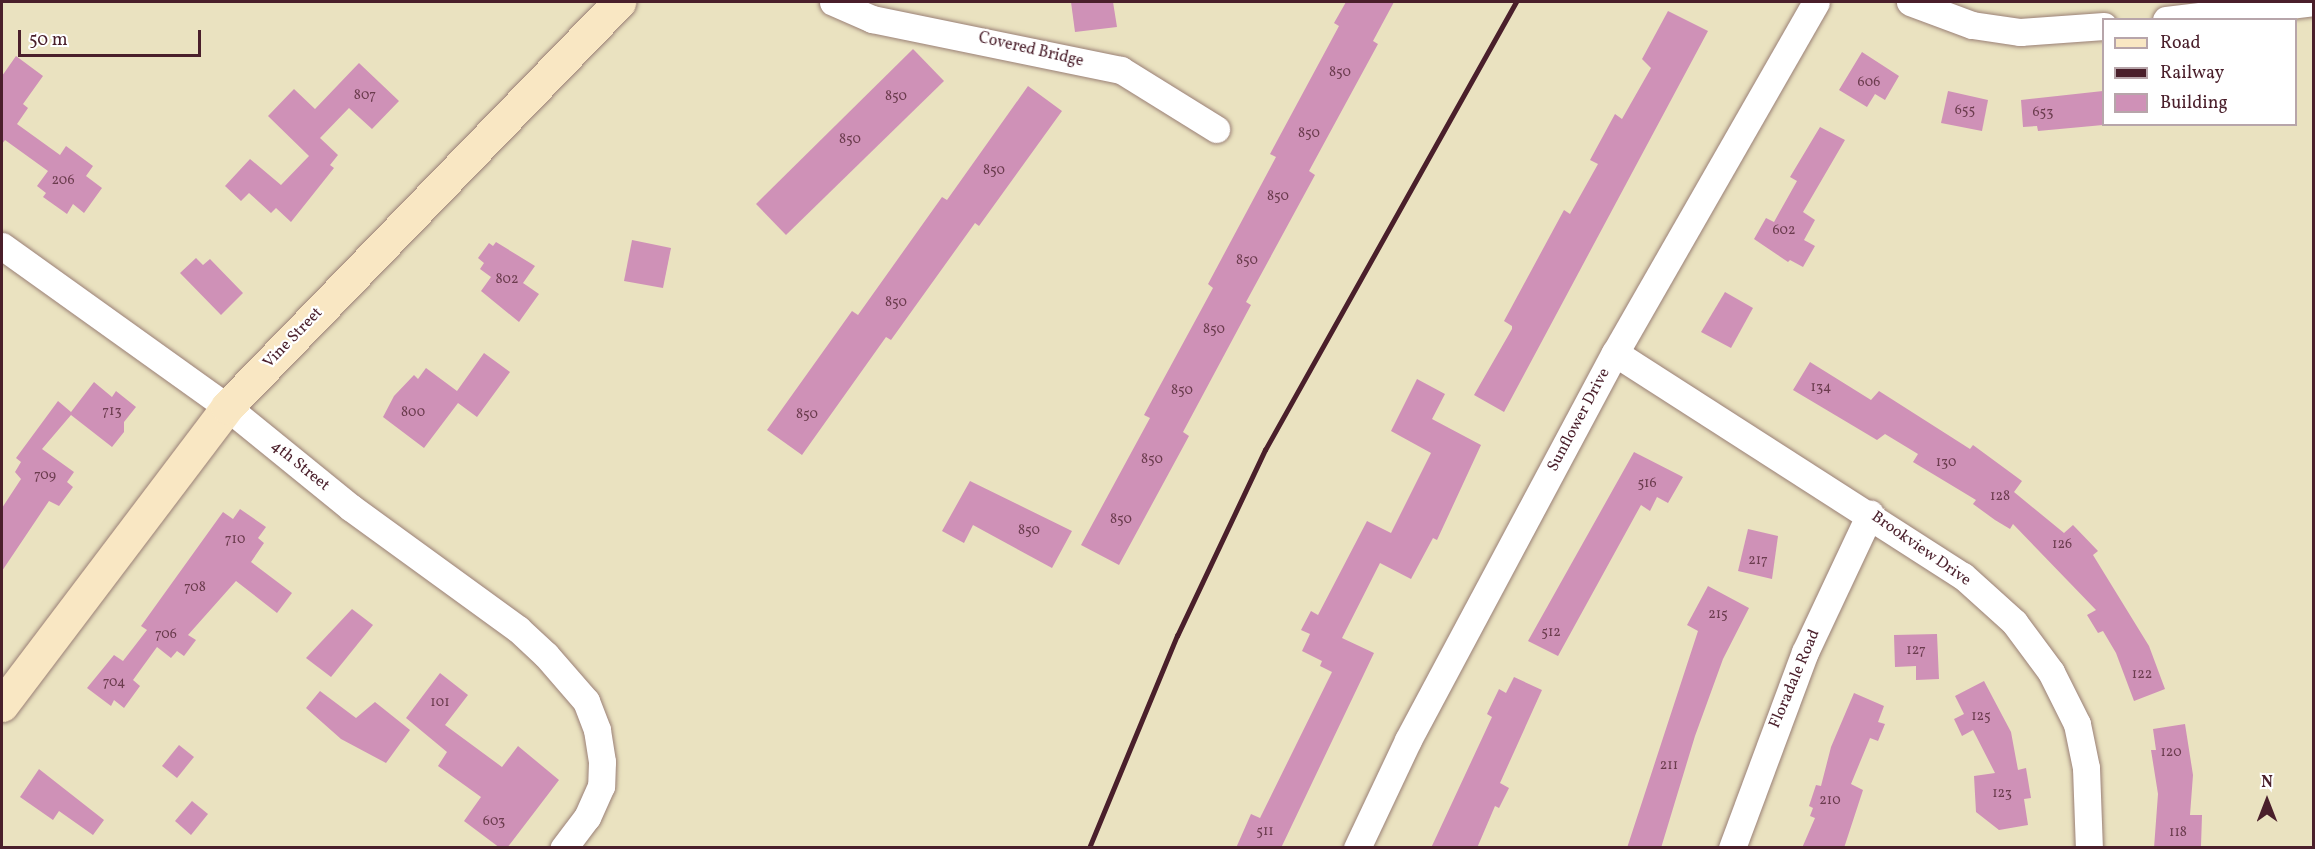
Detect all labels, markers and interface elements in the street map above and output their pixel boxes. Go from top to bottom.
scale bar [21,18,204,56]
legend [2102,18,2297,126]
text: 50 m [29,28,68,53]
street label: Covered Bridge [976,29,1086,71]
text: Road [2160,31,2201,56]
text: Railway [2160,61,2224,86]
house number: 850 [1329,65,1351,81]
house number: 606 [1858,75,1880,91]
house number: 807 [354,88,376,104]
house number: 850 [885,89,907,105]
text: Building [2160,91,2228,116]
house number: 655 [1955,103,1975,119]
house number: 653 [2033,105,2053,121]
house number: 850 [1298,126,1320,142]
house number: 850 [839,132,861,148]
house number: 850 [983,163,1005,179]
house number: 206 [51,173,75,189]
house number: 850 [1267,189,1289,205]
house number: 602 [1772,223,1796,239]
house number: 850 [1236,253,1258,269]
house number: 802 [495,272,519,288]
house number: 850 [885,295,907,311]
street label: Vine Street [259,304,327,372]
house number: 850 [1203,322,1225,338]
street label: Sunflower Drive [1544,365,1614,475]
house number: 134 [1811,380,1831,396]
house number: 850 [1171,383,1193,399]
house number: 713 [102,404,122,420]
house number: 800 [401,405,425,421]
house number: 850 [796,407,818,423]
street label: 4th Street [267,437,333,495]
house number: 850 [1141,452,1163,468]
house number: 130 [1936,455,1956,471]
house number: 709 [34,468,56,484]
house number: 516 [1637,476,1657,492]
house number: 128 [1990,489,2010,505]
street label: Brookview Drive [1867,507,1975,591]
house number: 850 [1110,512,1132,528]
house number: 850 [1018,523,1040,539]
house number: 710 [225,532,245,548]
house number: 126 [2052,537,2072,553]
house number: 217 [1748,553,1768,569]
house number: 708 [184,580,206,596]
house number: 215 [1708,607,1728,623]
house number: 512 [1541,625,1561,641]
house number: 706 [155,627,177,643]
street label: Floradale Road [1766,627,1824,731]
house number: 127 [1906,643,1926,659]
house number: 122 [2132,667,2152,683]
house number: 704 [103,675,125,691]
house number: 101 [430,695,450,711]
house number: 125 [1971,709,1991,725]
house number: 120 [2160,745,2182,761]
house number: 211 [1660,758,1678,774]
north arrow [2237,771,2297,831]
text: N [2261,772,2273,794]
house number: 123 [1992,786,2012,802]
house number: 210 [1819,793,1841,809]
house number: 603 [483,814,505,830]
house number: 511 [1256,824,1274,840]
house number: 118 [2169,825,2187,841]

